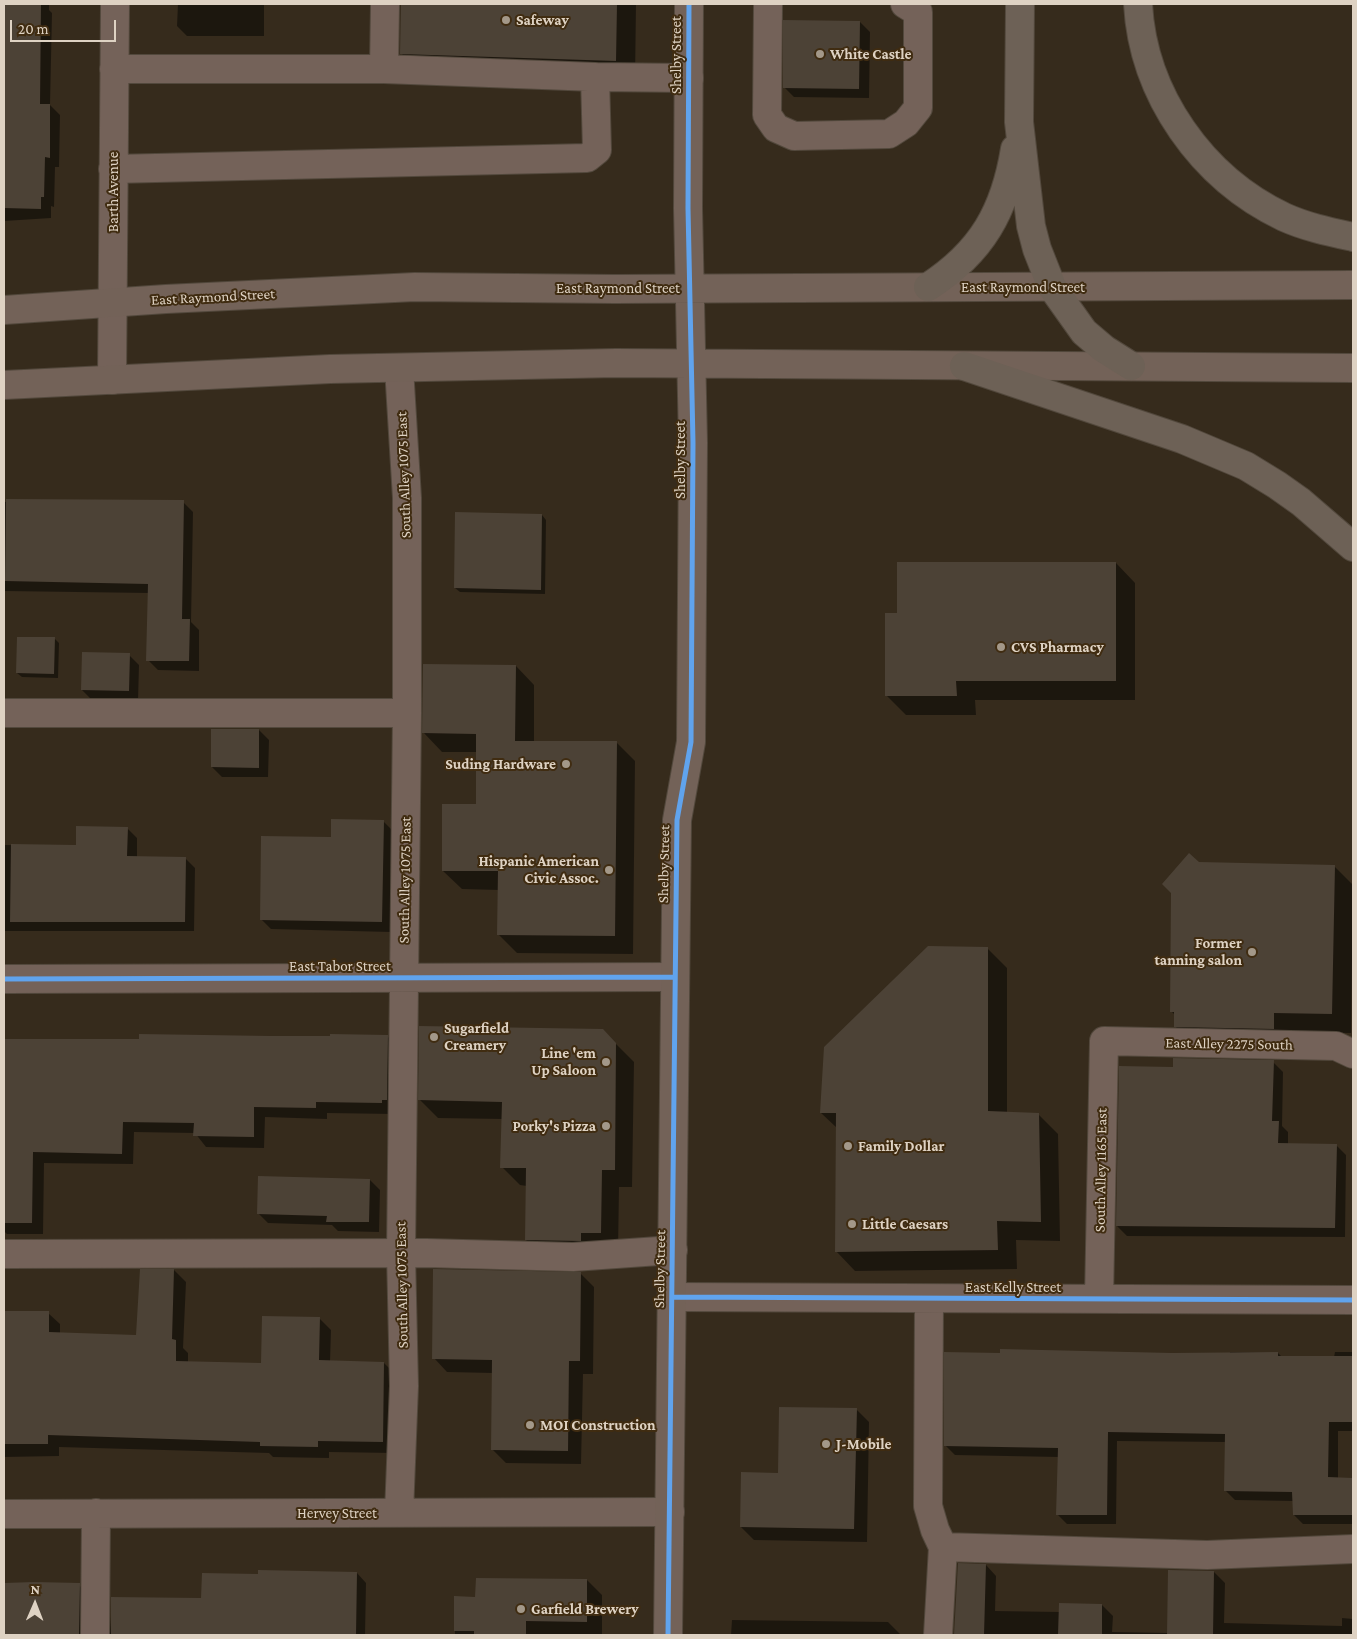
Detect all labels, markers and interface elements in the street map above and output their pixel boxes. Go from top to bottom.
scale bar [12,10,119,42]
place label: Safeway [516,11,569,29]
marker: Safeway [500,14,512,26]
street label: Shelby Street [667,16,685,94]
text: 20 m [18,21,49,37]
place label: White Castle [830,45,912,63]
marker: White Castle [814,48,826,60]
street label: Barth Avenue [104,152,122,232]
street label: East Raymond Street [961,278,1085,296]
street label: East Raymond Street [556,279,680,297]
street label: East Raymond Street [151,285,275,309]
street label: South Alley 1075 East [393,411,415,539]
street label: Shelby Street [671,421,689,499]
place label: CVS Pharmacy [1011,638,1104,656]
marker: CVS Pharmacy [995,641,1007,653]
place label: Suding Hardware [445,755,556,773]
marker: Suding Hardware [560,758,572,770]
street label: South Alley 1075 East [395,817,415,943]
street label: Shelby Street [654,825,674,903]
place label: Hispanic American Civic Assoc. [479,852,599,887]
marker: Hispanic American Civic Assoc. [603,864,615,876]
place label: Former tanning salon [1154,934,1242,969]
marker: Former tanning salon [1246,946,1258,958]
street label: East Tabor Street [289,957,391,975]
place label: Sugarfield Creamery [444,1019,509,1054]
marker: Sugarfield Creamery [428,1031,440,1043]
street label: East Alley 2275 South [1165,1034,1293,1054]
place label: Line 'em Up Saloon [531,1044,596,1079]
marker: Line 'em Up Saloon [600,1056,612,1068]
street label: South Alley 1165 East [1091,1108,1111,1232]
place label: Porky's Pizza [512,1117,596,1135]
marker: Porky's Pizza [600,1120,612,1132]
place label: Family Dollar [858,1137,945,1155]
marker: Family Dollar [842,1140,854,1152]
place label: Little Caesars [862,1215,948,1233]
marker: Little Caesars [846,1218,858,1230]
street label: South Alley 1075 East [392,1222,412,1348]
street label: Shelby Street [650,1230,670,1308]
street label: East Kelly Street [965,1278,1061,1296]
place label: MOI Construction [540,1416,656,1434]
marker: MOI Construction [524,1419,536,1431]
place label: J-Mobile [836,1435,892,1453]
marker: J-Mobile [820,1438,832,1450]
street label: Hervey Street [297,1504,377,1522]
north arrow [10,1579,60,1629]
text: N [30,1581,40,1597]
place label: Garfield Brewery [531,1600,639,1618]
marker: Garfield Brewery [515,1603,527,1615]

